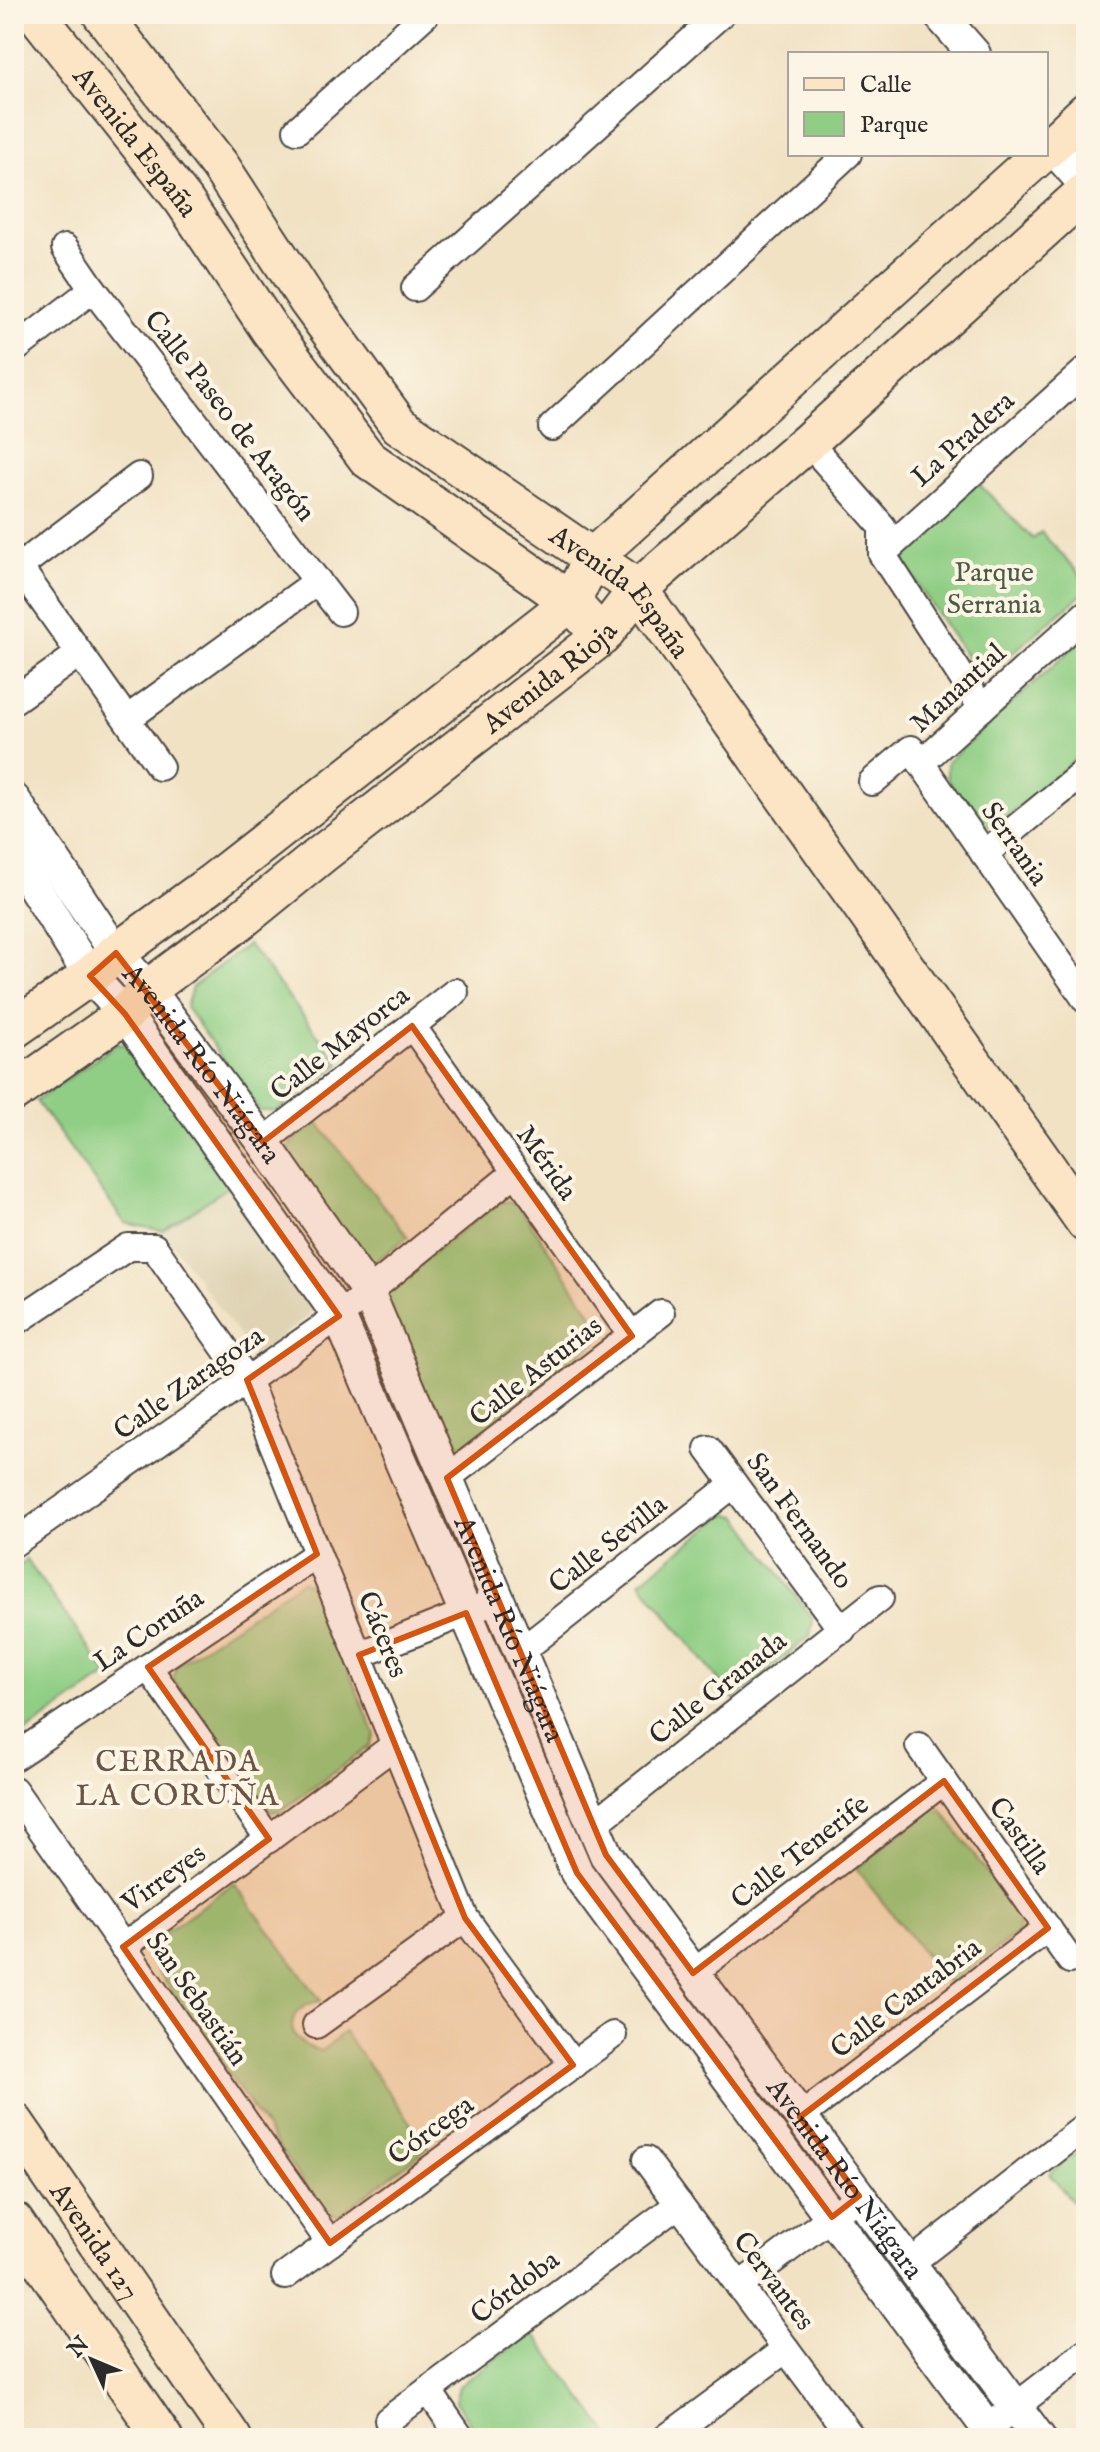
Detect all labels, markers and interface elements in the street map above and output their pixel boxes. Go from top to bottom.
legend [788,52,1048,156]
street label: Avenida España [64,59,205,225]
text: Calle [860,70,912,101]
text: Parque [860,110,928,141]
street label: Calle Paseo de Aragón [136,304,322,529]
street label: La Pradera [905,384,1023,495]
street label: Avenida España [541,518,697,667]
park label: Parque Serrania [947,556,1042,623]
street label: Avenida Rioja [476,615,627,743]
street label: Manantial [903,636,1014,741]
street label: Serrania [973,796,1056,894]
street label: Avenida Río Niágara [113,957,288,1172]
street label: Calle Mayorca [264,978,418,1109]
street label: Mérida [508,1119,585,1208]
street label: Calle Asturias [463,1309,610,1435]
street label: Calle Zaragoza [107,1319,272,1449]
street label: San Fernando [738,1446,860,1597]
street label: Calle Sevilla [542,1487,676,1602]
street label: Avenida Río Niágara [444,1510,572,1749]
street label: La Coruña [88,1581,212,1681]
street label: Cáceres [349,1587,415,1683]
street label: Calle Granada [643,1624,795,1754]
district label: CERRADA LA CORUÑA [76,1744,280,1816]
street label: Calle Tenerife [725,1788,877,1918]
street label: Castilla [980,1791,1059,1883]
street label: Virreyes [115,1837,213,1922]
street label: San Sebastián [137,1926,255,2073]
street label: Calle Cantabria [824,1930,990,2067]
street label: Avenida Río Niágara [757,2071,931,2288]
street label: Córcega [382,2088,482,2174]
street label: Avenida 127 [40,2175,147,2308]
street label: Cervantes [725,2225,822,2338]
street label: Córdoba [464,2243,568,2333]
north arrow [52,2320,132,2400]
text: N [62,2331,96,2365]

